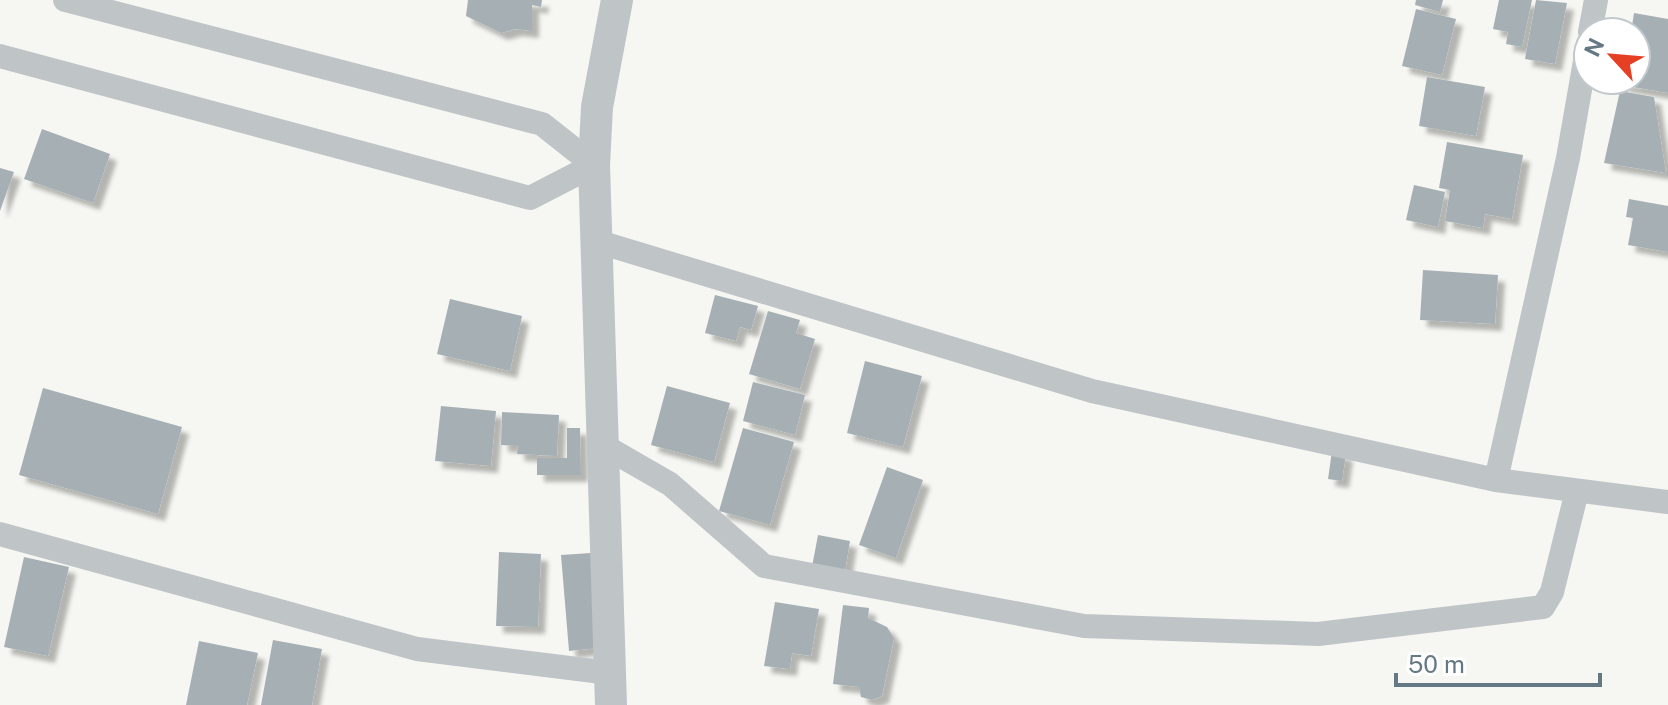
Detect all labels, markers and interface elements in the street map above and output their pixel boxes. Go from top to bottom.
north arrow [1572,16,1652,96]
text: N [1579,34,1609,61]
scale bar [1396,637,1600,687]
text: 50 m [1408,650,1465,678]

